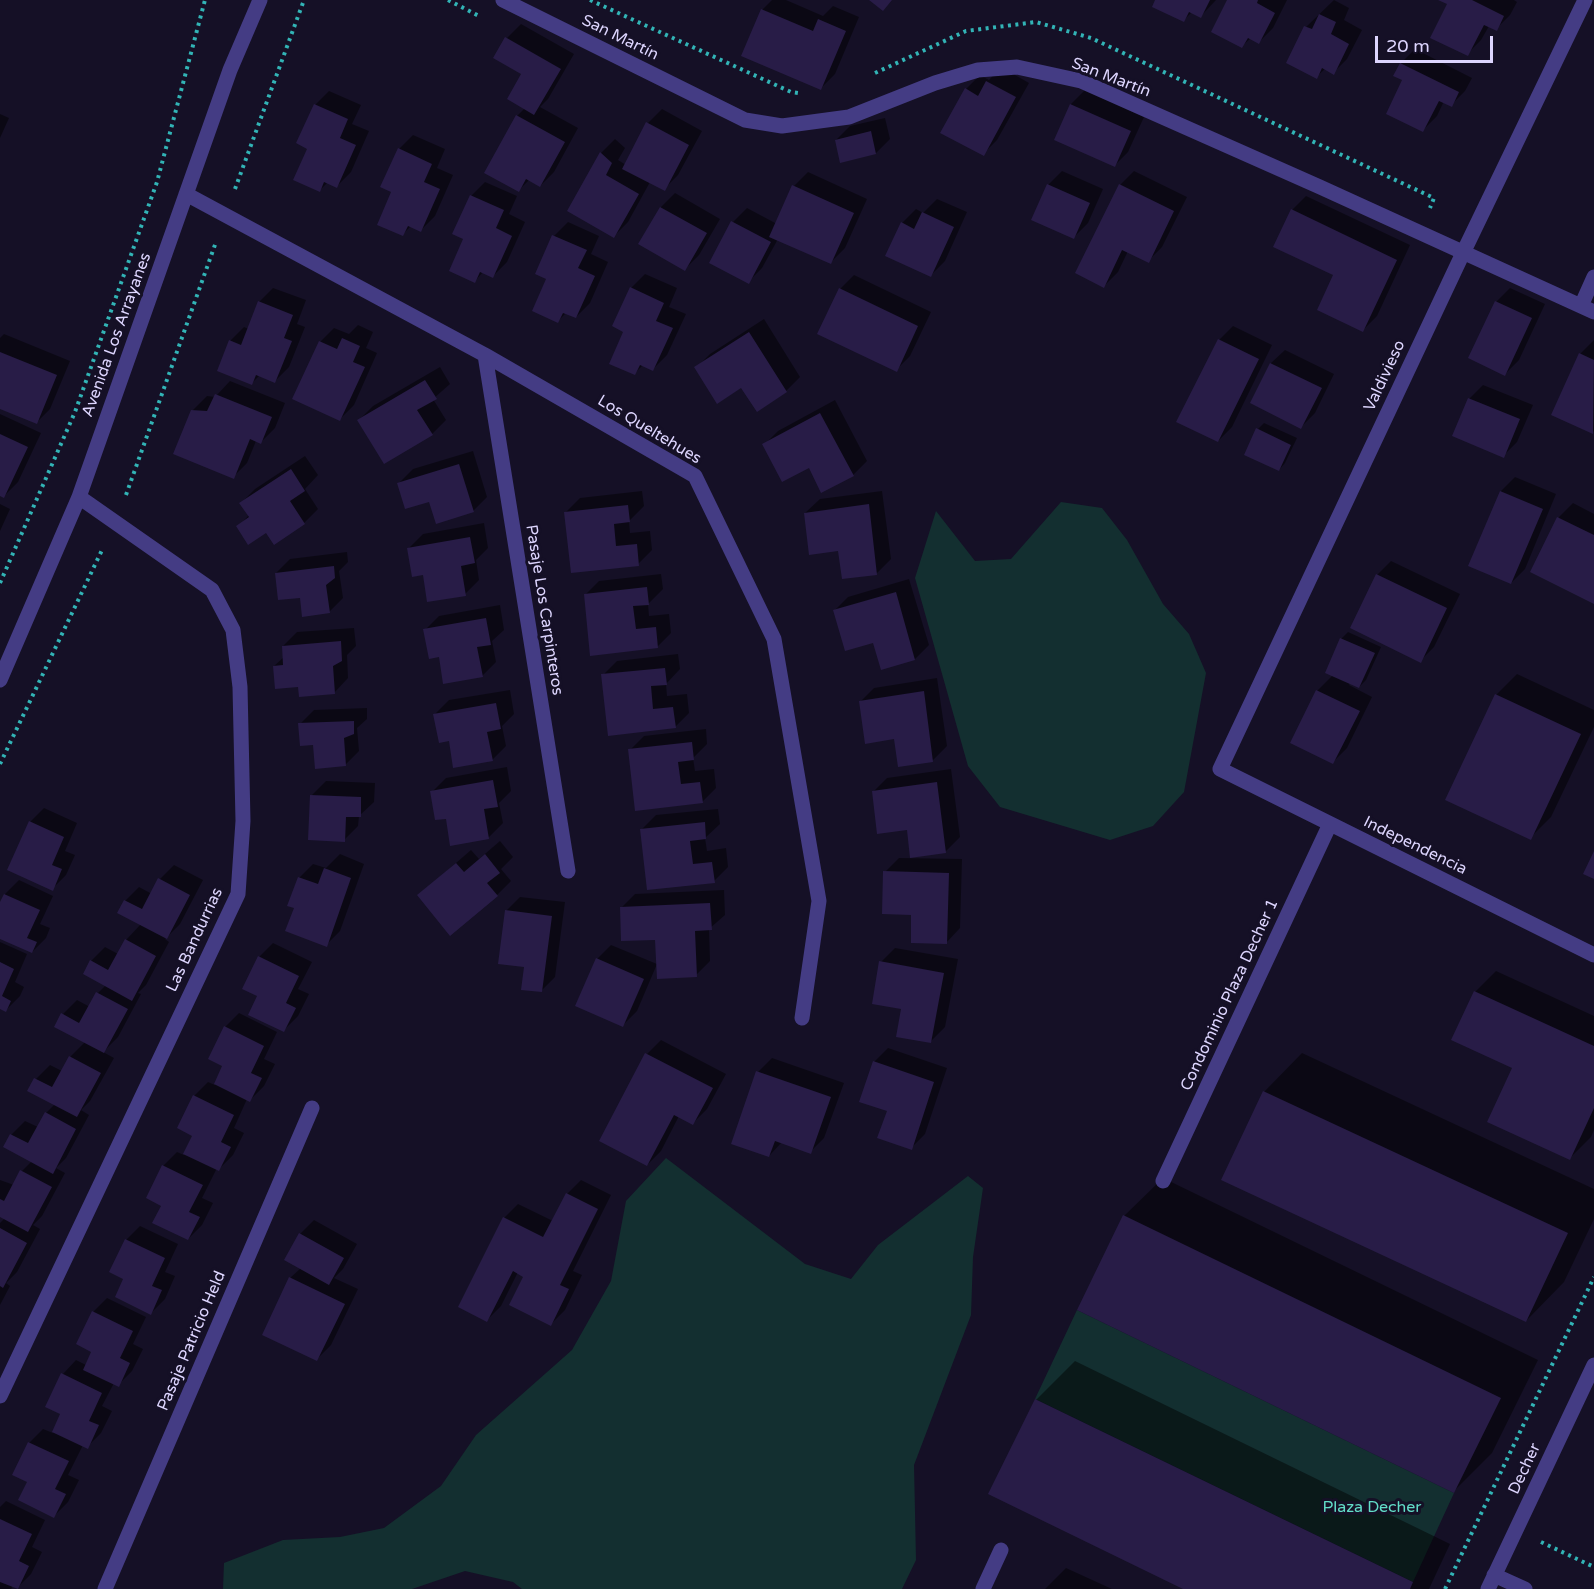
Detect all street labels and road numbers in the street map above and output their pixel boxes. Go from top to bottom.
street label: San Martín [578,11,662,65]
street label: San Martín [1069,54,1153,102]
street label: Avenida Los Arrayanes [78,250,156,420]
street label: Valdivieso [1360,337,1410,415]
street label: Los Queltehues [594,391,704,469]
street label: Pasaje Los Carpinteros [521,523,567,697]
street label: Independencia [1360,813,1470,879]
street label: Las Bandurrias [163,885,227,995]
street label: Condominio Plaza Decher 1 [1177,896,1283,1094]
street label: Pasaje Patricio Held [154,1268,230,1414]
street label: Decher [1505,1440,1545,1498]

